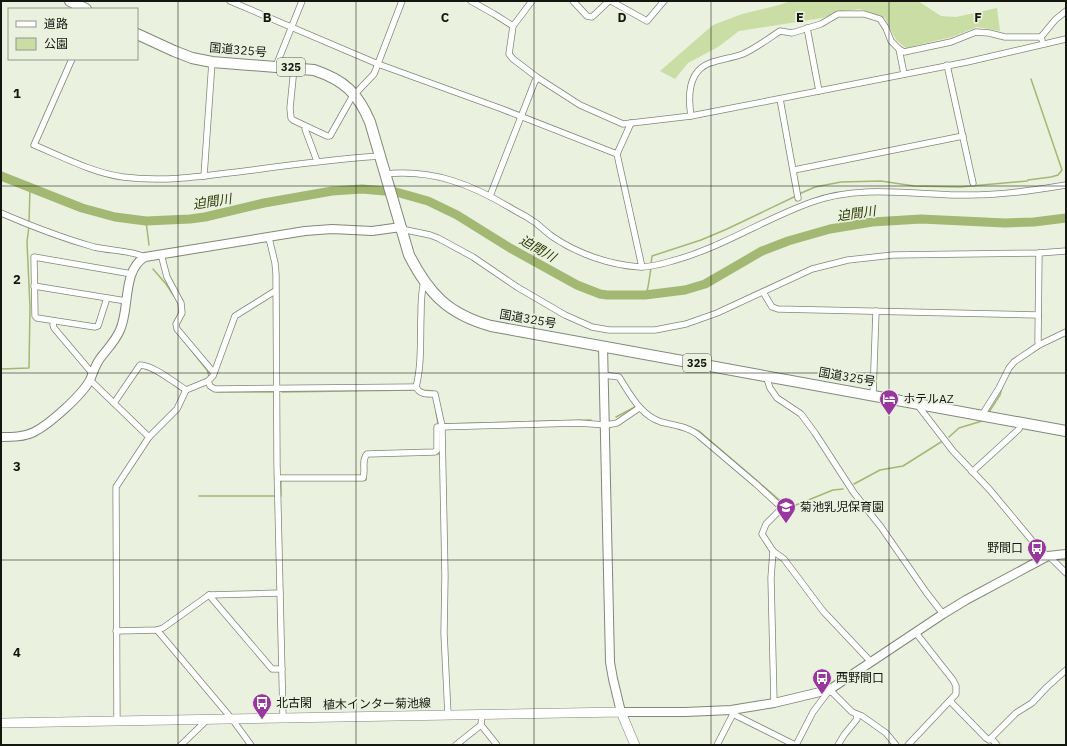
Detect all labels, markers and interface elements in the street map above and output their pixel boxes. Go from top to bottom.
legend [8,8,138,60]
text: B [263,9,272,26]
text: C [441,9,450,26]
text: D [617,9,627,26]
text: E [796,9,804,26]
text: F [974,9,982,26]
text: 道路 [44,16,68,31]
text: 公園 [44,36,68,51]
street label: 国道325号 [209,40,267,59]
road number: 325 [277,58,305,76]
text: 1 [13,85,21,102]
water label: 迫間川 [191,190,235,213]
water label: 迫間川 [836,202,879,225]
water label: 迫間川 [517,231,561,267]
text: 2 [13,271,21,288]
street label: 国道325号 [498,306,558,331]
road number: 325 [683,354,711,372]
street label: 国道325号 [817,364,877,389]
hotel icon: ホテルAZ [878,388,900,416]
place label: ホテルAZ [903,391,954,406]
text: 3 [13,458,21,475]
school or university icon: 菊池乳児保育園 [775,496,797,524]
place label: 菊池乳児保育園 [800,499,884,514]
bus stop icon: 野間口 [1026,537,1048,565]
place label: 野間口 [987,540,1023,555]
text: 4 [13,644,21,661]
bus stop icon: 西野間口 [811,667,833,695]
place label: 西野間口 [836,670,884,685]
bus stop icon: 北古閑 [251,692,273,720]
place label: 北古閑 [276,695,312,710]
street label: 植木インター菊池線 [323,695,431,712]

